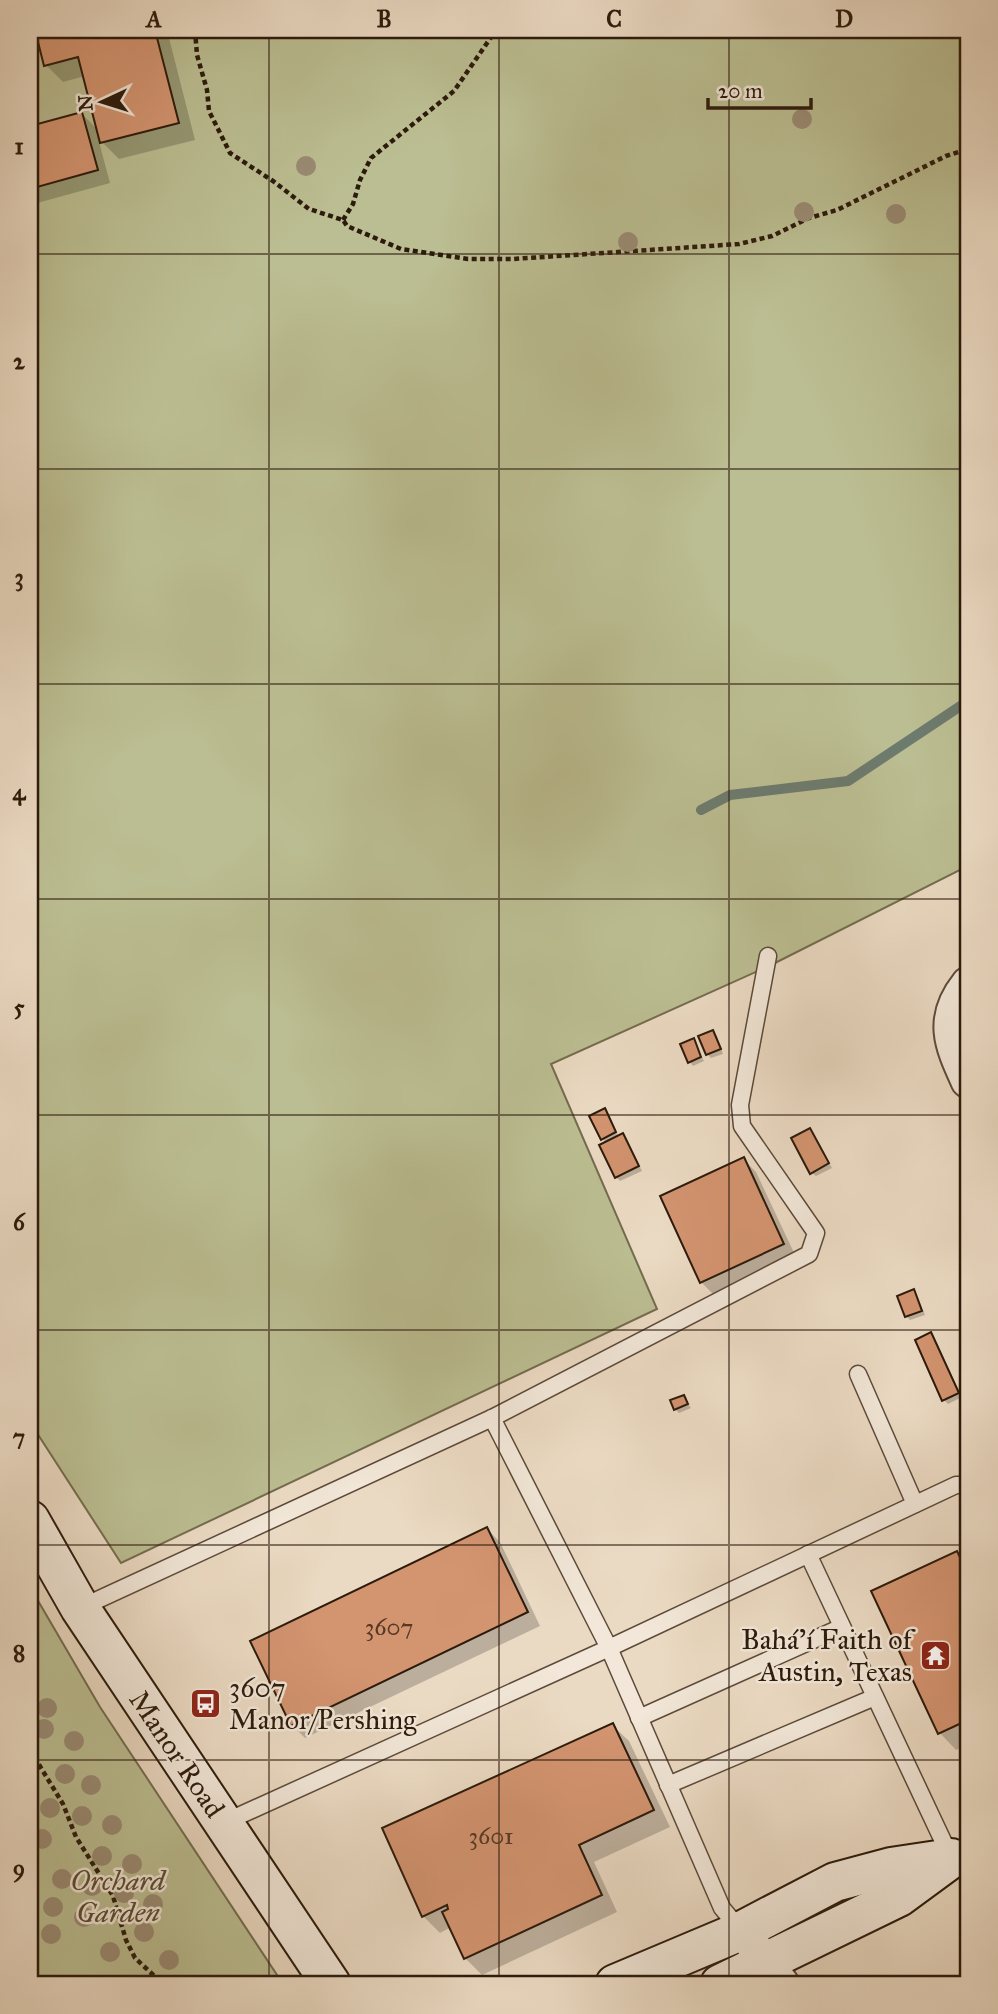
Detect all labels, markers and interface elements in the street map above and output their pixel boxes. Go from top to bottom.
text: A [144,5,162,33]
text: B [376,5,392,33]
text: C [606,5,622,33]
text: D [835,5,853,33]
north arrow [66,66,136,136]
scale bar [708,66,811,110]
text: 20 m [718,78,763,104]
text: N [74,94,98,112]
text: 1 [14,132,24,160]
text: 2 [13,347,25,375]
text: 3 [14,563,24,592]
text: 4 [13,778,27,806]
text: 5 [14,993,25,1021]
text: 6 [13,1208,26,1236]
text: 7 [13,1423,25,1451]
house number: 3607 [365,1612,413,1642]
place label: Bahá'í Faith of Austin, Texas [741,1622,917,1689]
temple icon: Bahá'í Faith of Austin, Texas [918,1638,952,1672]
text: 8 [13,1639,25,1667]
place label: 3607 Manor/Pershing [229,1670,417,1737]
street label: Manor Road [122,1684,232,1824]
bus stop icon: 3607 Manor/Pershing [189,1686,223,1720]
house number: 3601 [468,1821,514,1851]
text: 9 [13,1854,25,1883]
park label: Orchard Garden [71,1863,168,1930]

